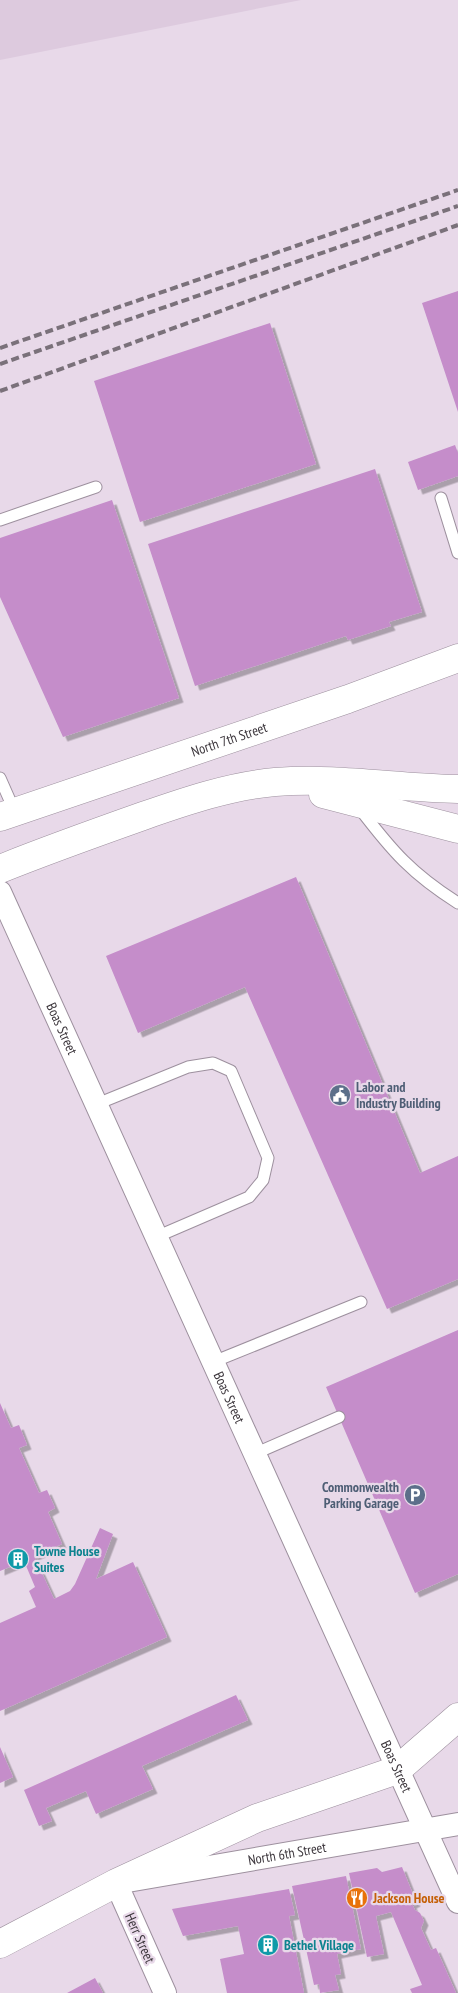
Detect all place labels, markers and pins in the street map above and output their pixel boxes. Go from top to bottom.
place label: Labor and Industry Building [356,1078,441,1112]
public building icon: Labor and Industry Building [328,1083,352,1107]
place label: Commonwealth Parking Garage [322,1478,399,1512]
parking icon: Commonwealth Parking Garage [403,1483,427,1507]
place label: Towne House Suites [34,1542,100,1576]
building icon: Towne House Suites [6,1547,30,1571]
restaurant icon: Jackson House [345,1886,369,1910]
place label: Jackson House [372,1889,445,1907]
building icon: Bethel Village [256,1933,280,1957]
place label: Bethel Village [284,1936,354,1954]

